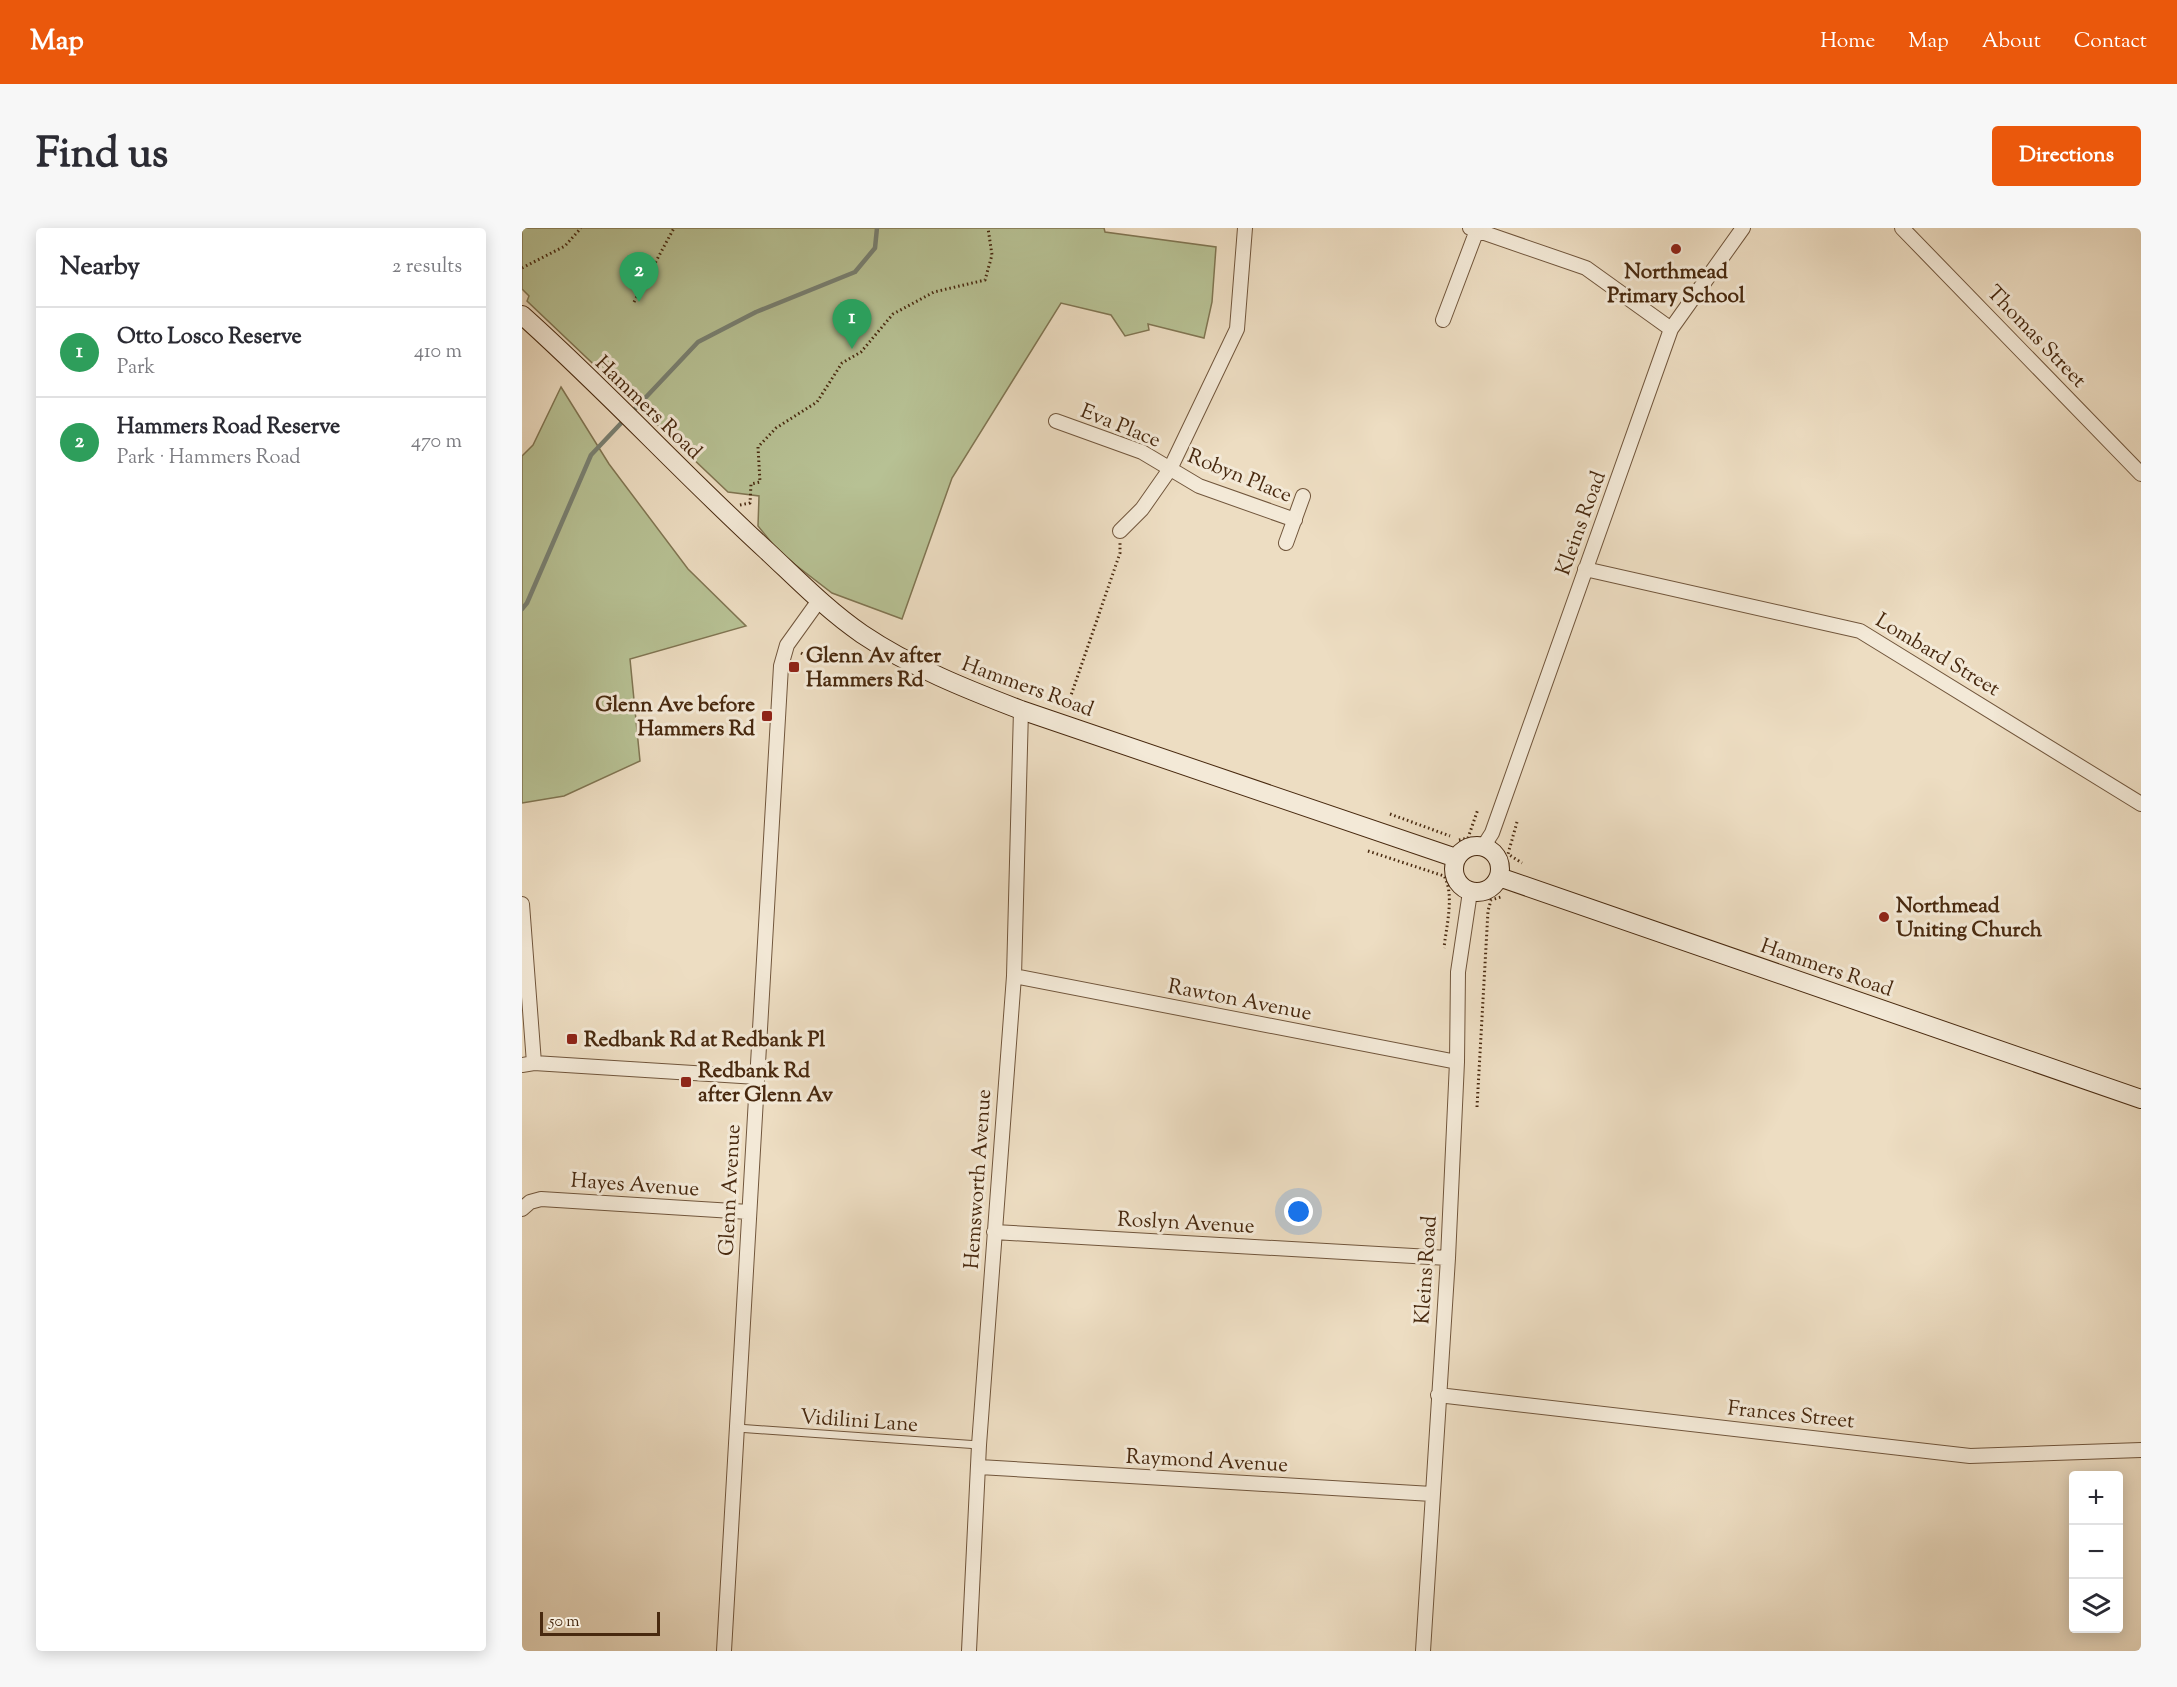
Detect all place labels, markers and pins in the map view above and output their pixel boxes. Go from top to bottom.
marker: Northmead Primary School [1669,242,1683,256]
pin: 2 [620,253,658,302]
place label: Northmead Primary School [1607,258,1745,312]
pin: 1 [832,300,872,349]
place label: Glenn Av after Hammers Rd [806,642,941,696]
marker: Glenn Av after Hammers Rd [787,660,801,674]
place label: Glenn Ave before Hammers Rd [595,691,755,745]
marker: Glenn Ave before Hammers Rd [760,709,774,723]
place label: Northmead Uniting Church [1896,892,2043,946]
marker: Northmead Uniting Church [1877,910,1891,924]
place label: Redbank Rd at Redbank Pl [584,1026,825,1056]
marker: Redbank Rd at Redbank Pl [565,1032,579,1046]
place label: Redbank Rd after Glenn Av [698,1057,833,1111]
marker: Redbank Rd after Glenn Av [679,1075,693,1089]

